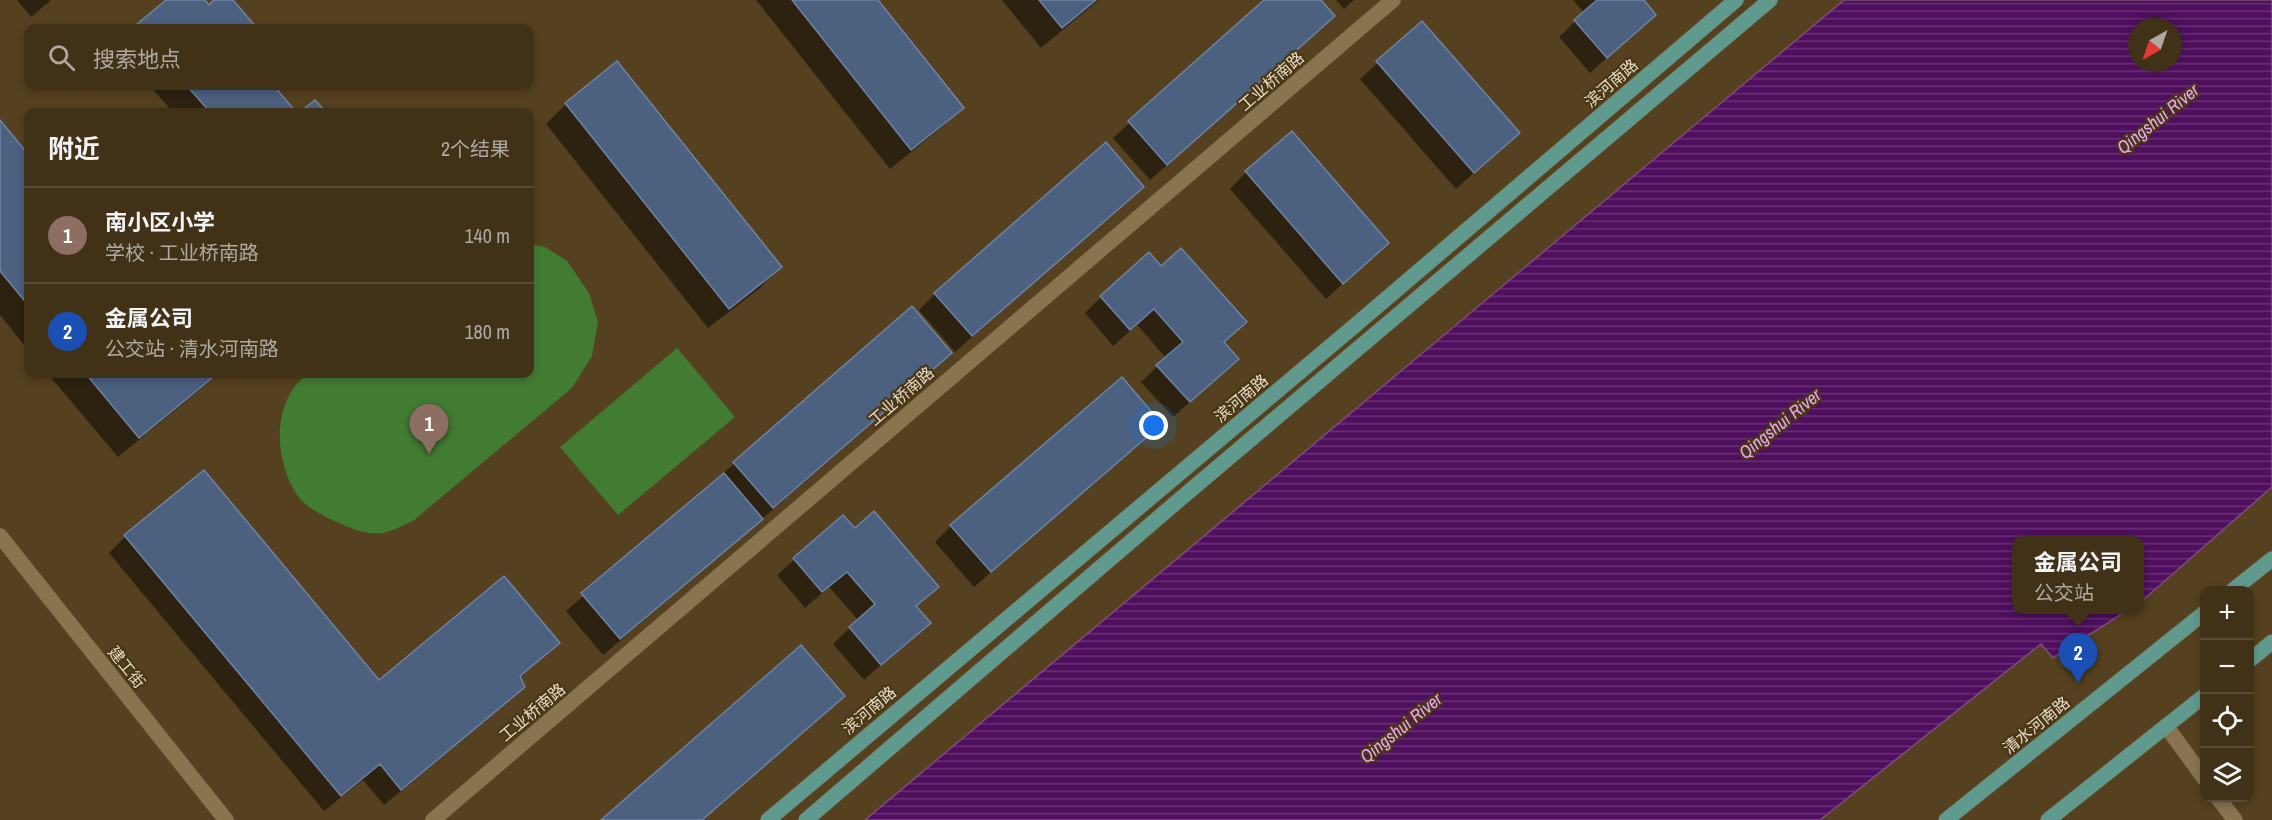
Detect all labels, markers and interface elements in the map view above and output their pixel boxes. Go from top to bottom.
north arrow [2128,18,2182,72]
search box [24,24,534,90]
icon: search [45,41,78,74]
text: 搜索地点 [93,44,181,74]
street label: 工业桥南路 [1234,46,1308,116]
street label: 滨河南路 [1580,54,1642,112]
water label: Qingshui River [2111,77,2205,160]
text: 附近 [48,131,100,166]
text: 2个结果 [441,135,510,162]
text: 南小区小学 [105,207,215,237]
text: 1 [63,222,72,249]
text: 140 m [464,222,510,249]
text: 学校 · 工业桥南路 [105,239,259,266]
text: 金属公司 [105,303,193,333]
text: 2 [63,318,72,345]
text: 180 m [464,318,510,345]
text: 公交站 · 清水河南路 [105,335,279,362]
street label: 工业桥南路 [864,361,938,431]
street label: 滨河南路 [1209,369,1273,427]
water label: Qingshui River [1733,382,1827,465]
pin: 1 [410,404,448,454]
your location [1139,411,1168,440]
popup [2012,536,2144,614]
text: 金属公司 [2034,547,2122,577]
text: 公交站 [2034,579,2094,606]
map controls [2200,586,2254,802]
button: + [2200,586,2254,640]
pin: 2 [2058,634,2098,683]
button: − [2200,640,2254,694]
street label: 建工街 [103,641,151,693]
street label: 工业桥南路 [494,678,570,746]
street label: 滨河南路 [837,681,901,739]
water label: Qingshui River [1354,686,1448,769]
street label: 清水河南路 [1998,691,2074,759]
button: locate [2200,694,2254,748]
button: layers [2200,748,2254,802]

